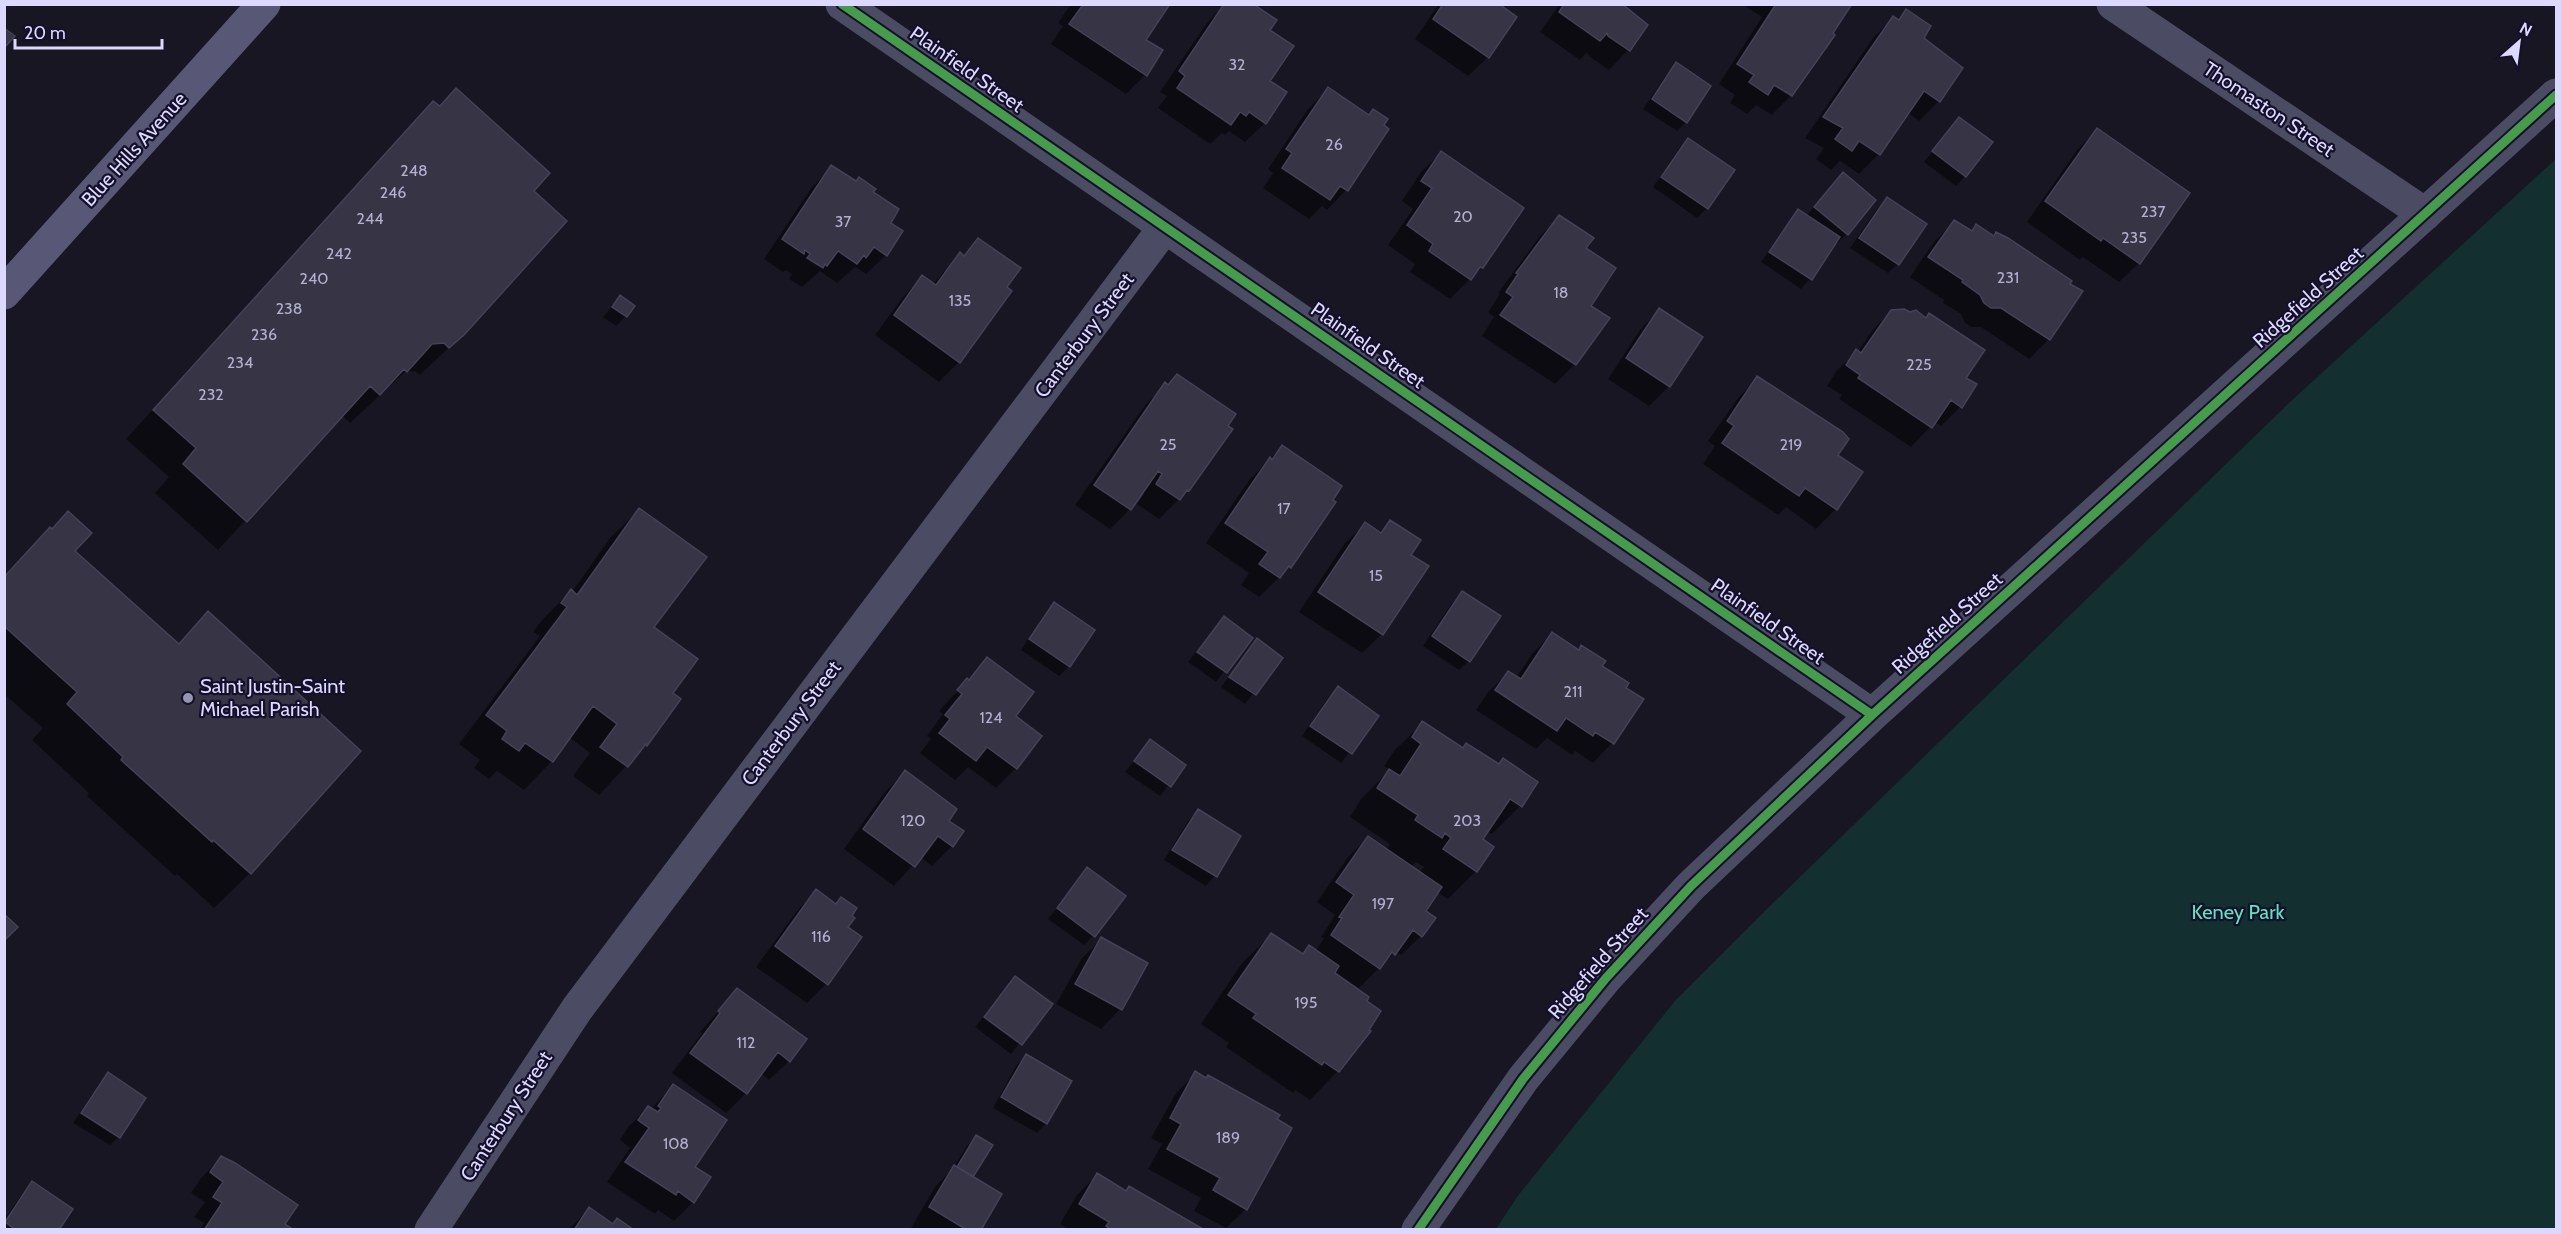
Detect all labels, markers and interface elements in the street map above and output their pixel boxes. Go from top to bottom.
scale bar [15,12,162,50]
north arrow [2489,12,2549,72]
text: N [2516,18,2535,40]
street label: Plainfield Street [905,21,1029,117]
text: 20 m [24,22,66,44]
house number: 32 [1228,55,1246,74]
street label: Thomaston Street [2199,56,2339,162]
street label: Blue Hills Avenue [76,87,192,211]
house number: 26 [1325,135,1343,154]
house number: 248 [400,161,428,180]
house number: 246 [380,183,406,202]
house number: 237 [2140,202,2166,221]
house number: 20 [1453,207,1473,226]
house number: 244 [357,209,383,228]
house number: 37 [835,212,851,231]
house number: 235 [2121,228,2147,247]
street label: Ridgefield Street [2248,241,2368,353]
house number: 242 [326,244,352,263]
street label: Canterbury Street [1029,268,1139,402]
house number: 231 [1997,268,2019,287]
house number: 240 [300,269,328,288]
house number: 18 [1554,283,1568,302]
house number: 135 [949,291,971,310]
street label: Plainfield Street [1306,297,1430,393]
house number: 238 [276,299,302,318]
house number: 236 [251,325,277,344]
house number: 234 [227,353,253,372]
house number: 225 [1906,355,1932,374]
house number: 232 [198,385,224,404]
house number: 25 [1159,435,1177,454]
house number: 219 [1780,435,1802,454]
house number: 17 [1277,499,1291,518]
house number: 15 [1369,566,1383,585]
street label: Ridgefield Street [1887,567,2007,679]
street label: Plainfield Street [1706,573,1830,669]
street label: Canterbury Street [736,656,846,790]
place label: Saint Justin-Saint Michael Parish [200,674,345,721]
house number: 211 [1564,682,1582,701]
marker: Saint Justin-Saint Michael Parish [181,691,195,705]
house number: 124 [980,708,1002,727]
house number: 120 [901,811,925,830]
house number: 203 [1453,811,1481,830]
house number: 197 [1372,894,1394,913]
park label: Keney Park [2192,900,2284,924]
street label: Ridgefield Street [1543,902,1653,1024]
house number: 116 [811,927,831,946]
house number: 195 [1295,993,1317,1012]
house number: 112 [737,1033,755,1052]
street label: Canterbury Street [455,1046,557,1185]
house number: 189 [1216,1128,1240,1147]
house number: 108 [663,1134,689,1153]

